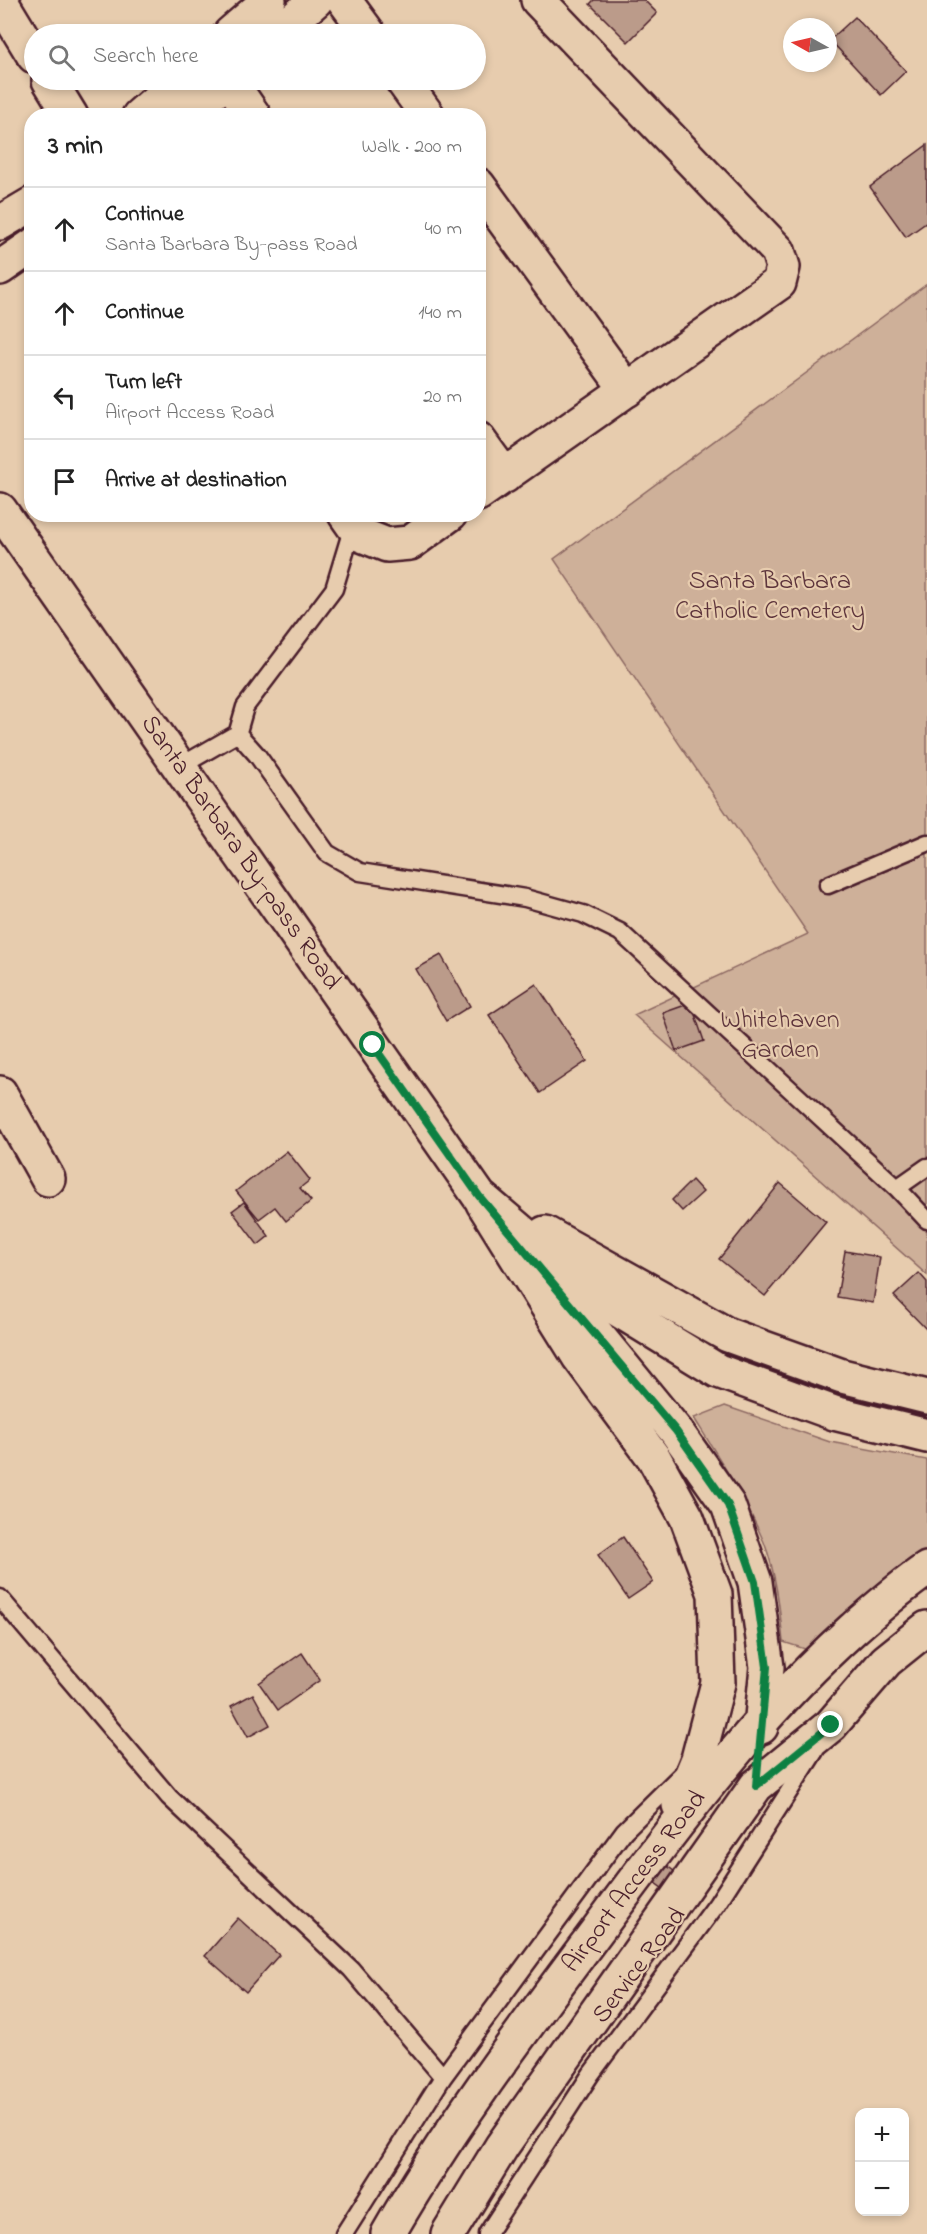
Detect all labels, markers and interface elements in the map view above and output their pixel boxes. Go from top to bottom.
north arrow [783,18,837,72]
search box [24,24,486,90]
icon: search [45,41,78,74]
text: Search here [93,41,198,73]
text: 3 min [48,128,103,166]
text: Walk · 200 m [362,133,462,162]
text: Continue [105,199,184,231]
icon: ahead [48,213,81,246]
text: 40 m [425,215,462,244]
text: Santa Barbara By-pass Road [105,231,357,260]
icon: ahead [48,297,81,330]
text: Continue [105,297,184,329]
text: 140 m [418,299,462,328]
text: Turn left [105,367,182,399]
icon: left [48,381,81,414]
text: 20 m [423,383,462,412]
text: Airport Access Road [105,399,274,428]
icon: arrive [48,465,81,498]
text: Arrive at destination [105,465,287,497]
park label: Santa Barbara Catholic Cemetery [675,563,865,631]
street label: Santa Barbara By-pass Road [130,708,350,999]
park label: Whitehaven Garden [720,1002,840,1070]
route start [359,1031,385,1057]
route end [817,1711,843,1737]
street label: Airport Access Road [554,1782,717,1981]
street label: Service Road [583,1899,697,2032]
map controls [855,2108,909,2216]
button: + [855,2108,909,2162]
button: − [855,2162,909,2216]

